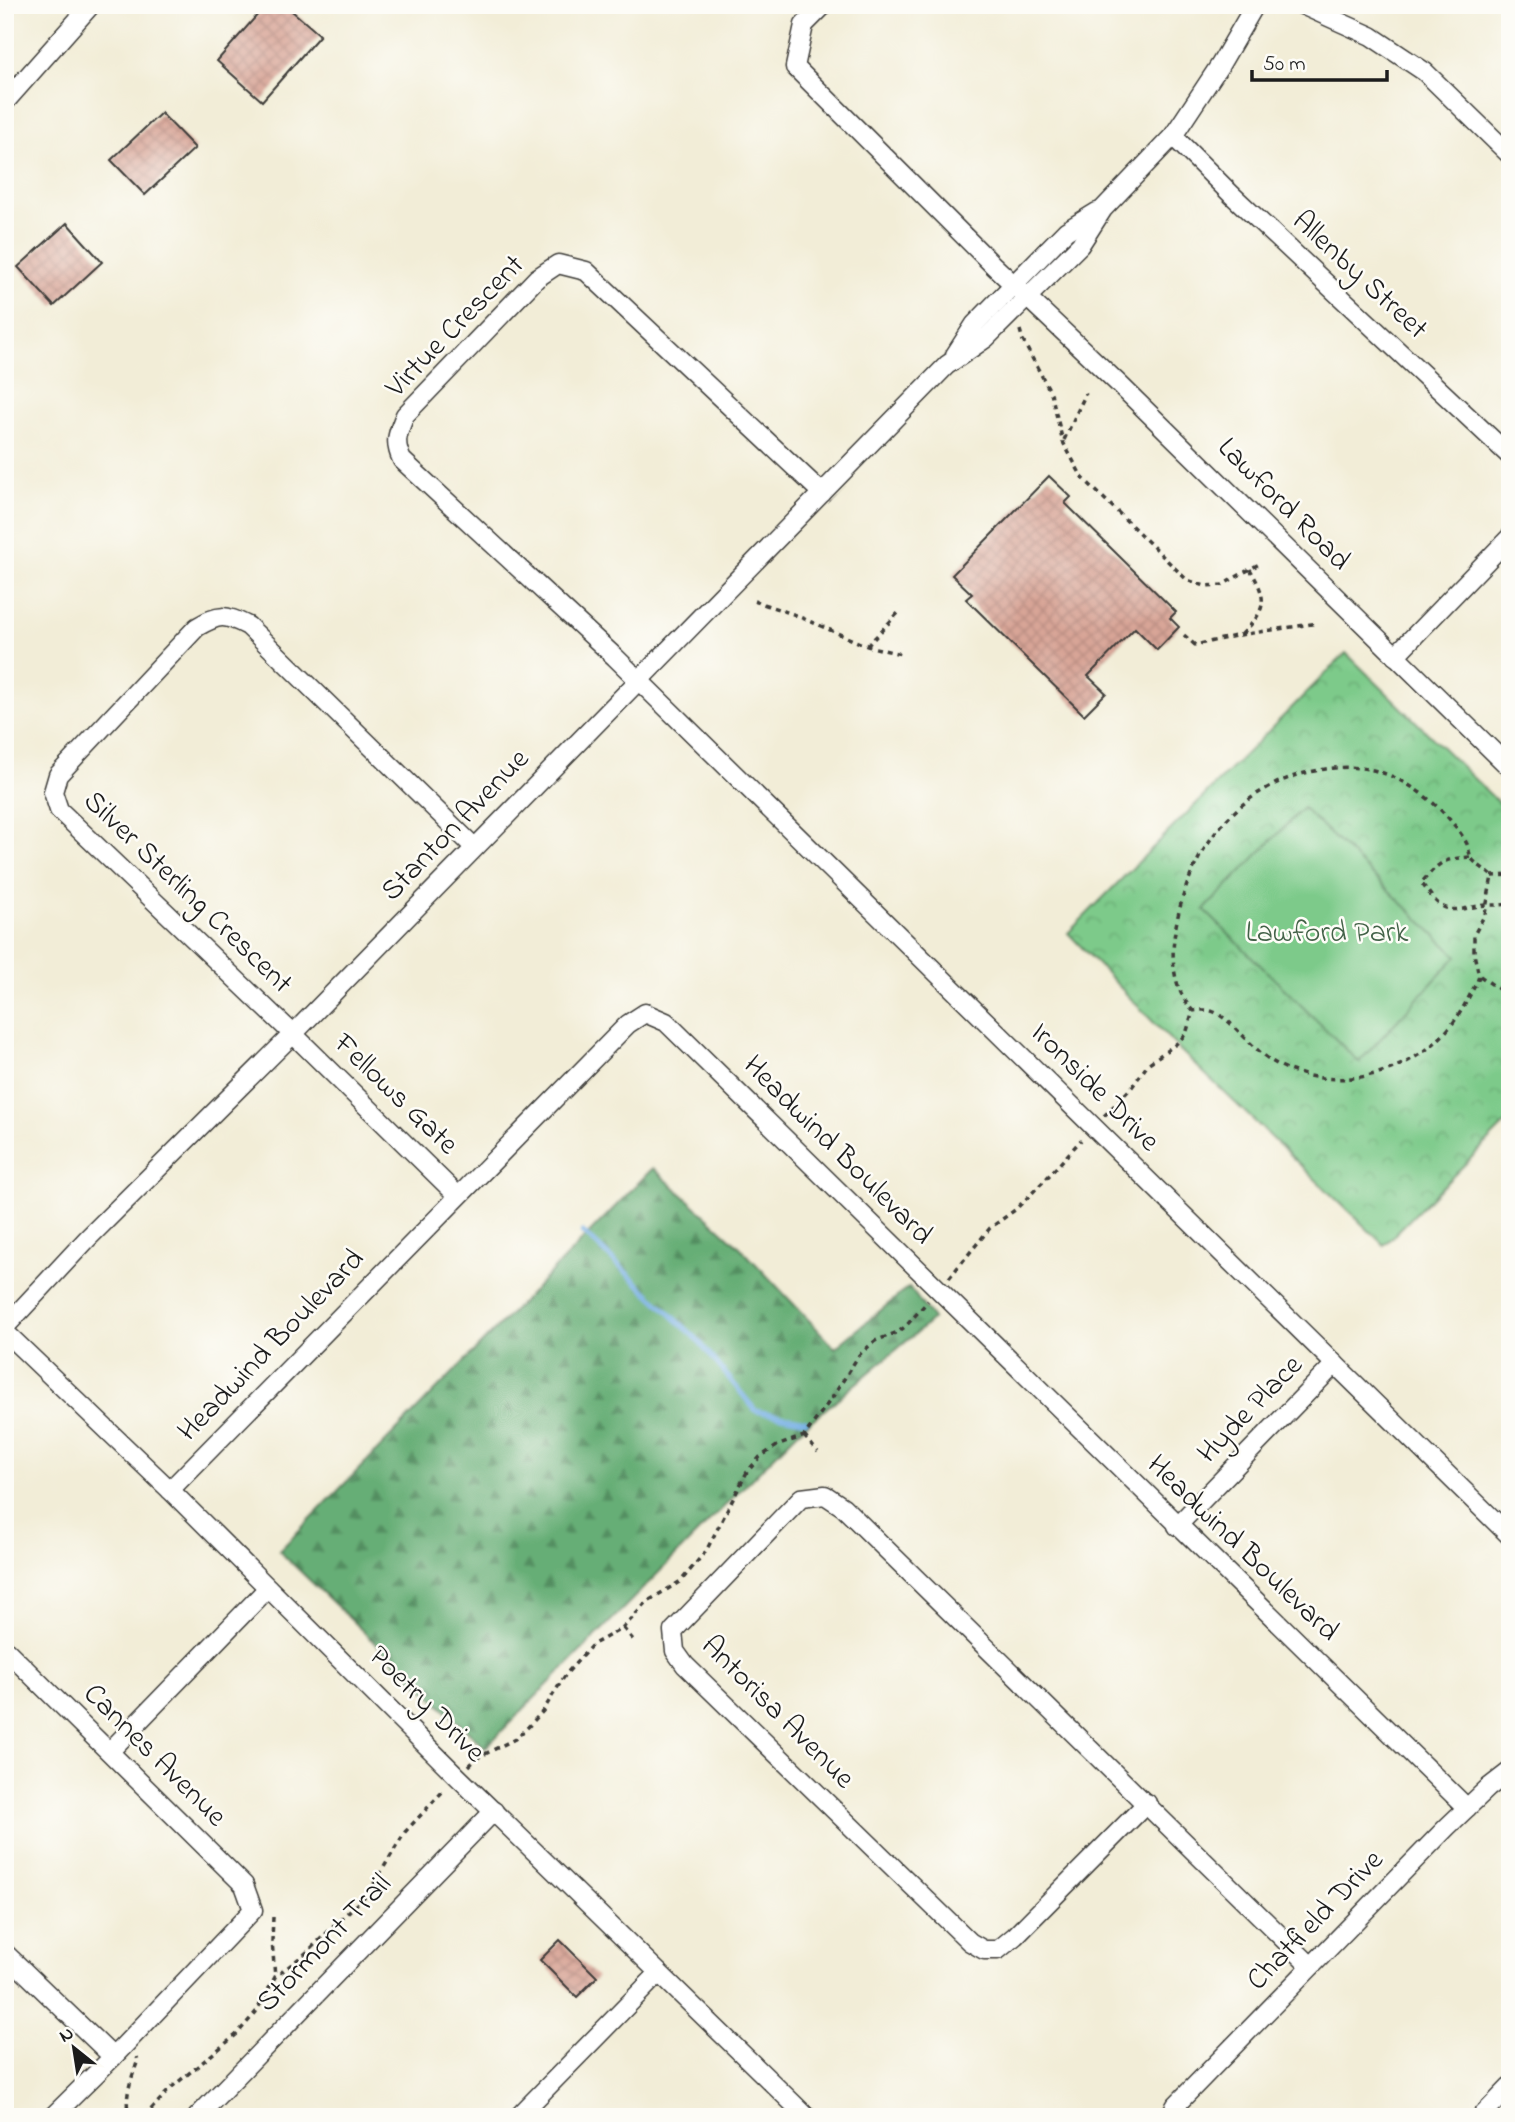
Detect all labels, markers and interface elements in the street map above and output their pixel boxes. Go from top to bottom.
scale bar [1252,38,1387,82]
text: 50 m [1263,50,1306,80]
street label: Allenby Street [1281,201,1437,351]
street label: Virtue Crescent [375,245,536,409]
street label: Lawford Road [1206,428,1360,582]
street label: Stanton Avenue [371,739,541,912]
street label: Silver Sterling Crescent [72,781,302,1005]
park label: Lawford Park [1246,912,1409,956]
street label: Ironside Drive [1019,1013,1169,1163]
street label: Fellows Gate [322,1023,468,1167]
street label: Headwind Boulevard [732,1046,942,1256]
street label: Headwind Boulevard [168,1239,376,1452]
street label: Hyde Place [1188,1345,1315,1474]
street label: Headwind Boulevard [1136,1445,1349,1653]
street label: Antorisa Avenue [690,1626,864,1800]
street label: Poetry Drive [357,1636,495,1774]
street label: Cannes Avenue [72,1674,236,1838]
street label: Chatfield Drive [1237,1840,1395,2002]
street label: Stormont Trail [247,1864,403,2024]
north arrow [38,2014,108,2084]
text: N [54,2020,79,2050]

